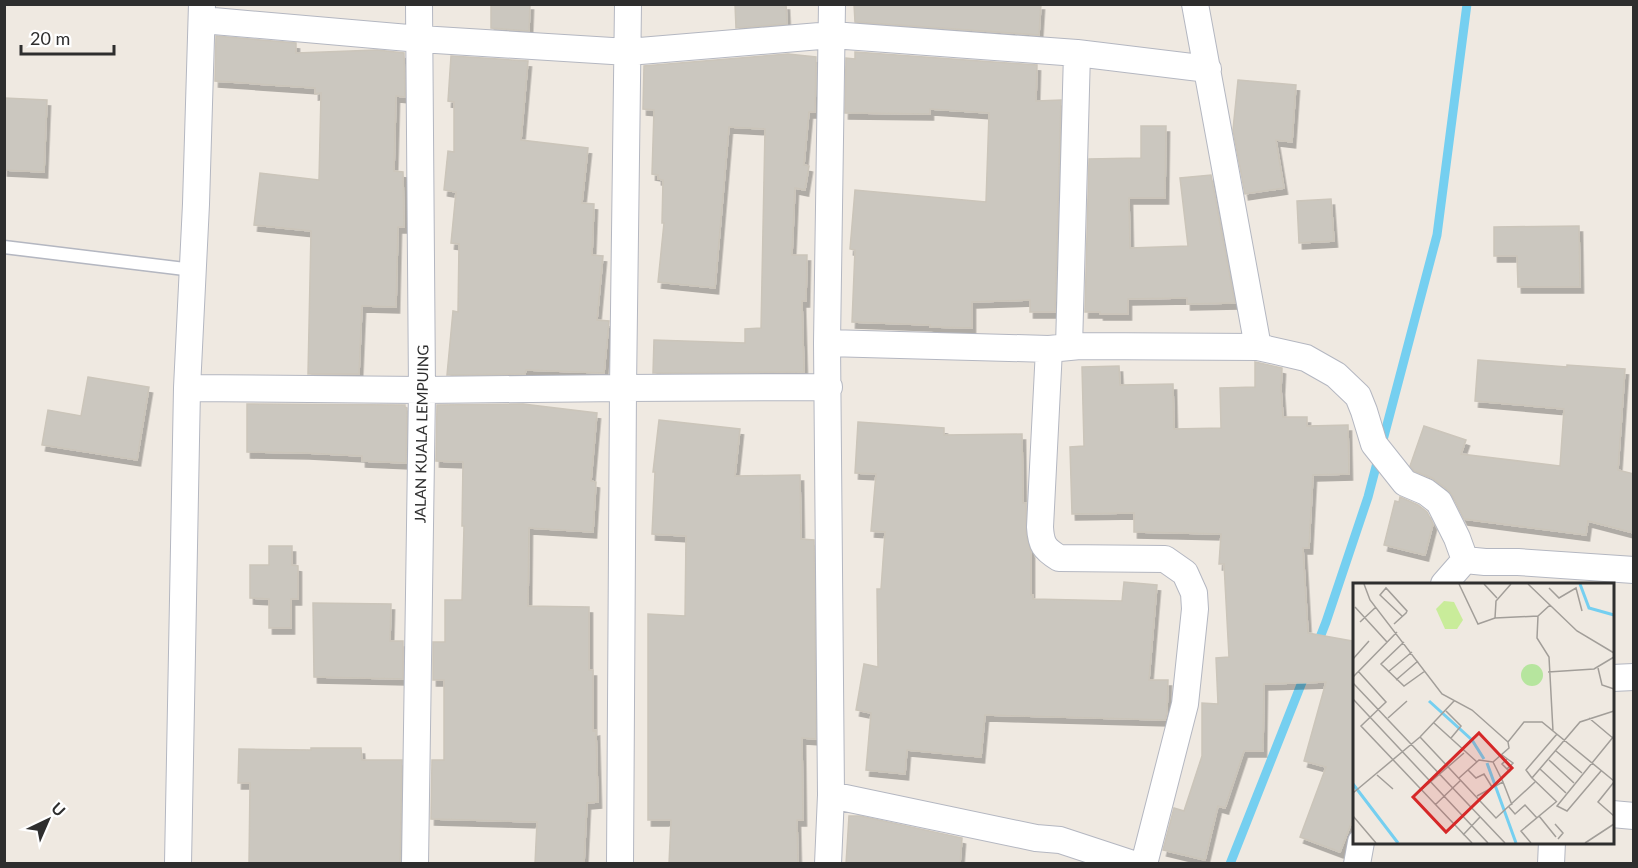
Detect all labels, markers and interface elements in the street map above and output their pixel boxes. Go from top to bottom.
scale bar [21,18,114,56]
text: 20 m [30,27,70,49]
street label: JALAN KUALA LEMPUING [410,345,432,523]
inset map [1353,583,1614,844]
north arrow [18,790,78,850]
text: U [48,798,70,820]

